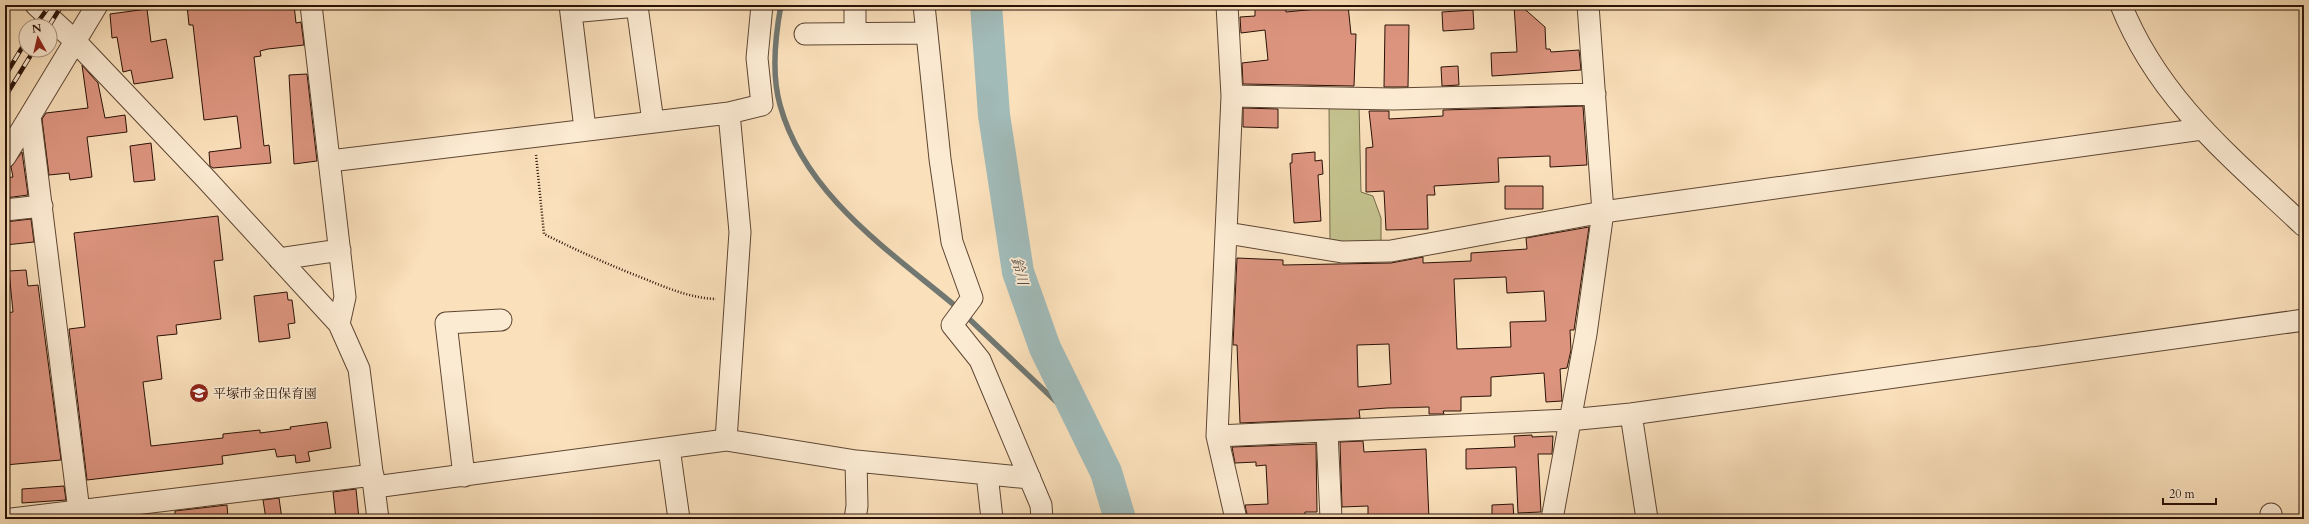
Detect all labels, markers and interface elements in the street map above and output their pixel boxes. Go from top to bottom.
north arrow [18,18,58,58]
text: N [31,20,43,37]
water label: 鈴川 [1007,255,1033,289]
school or university icon: 平塚市金田保育園 [188,382,210,404]
place label: 平塚市金田保育園 [213,385,317,403]
scale bar [2163,480,2216,506]
text: 20 m [2169,486,2196,502]

